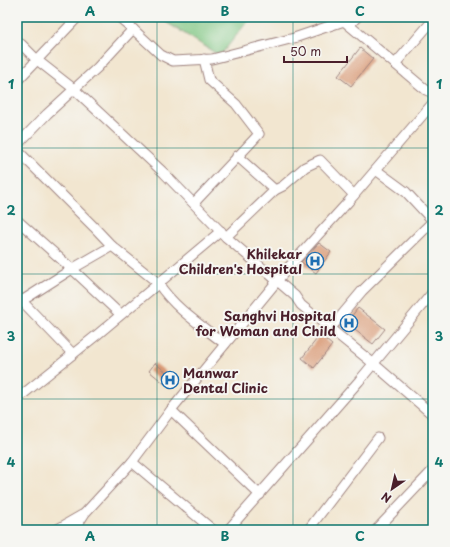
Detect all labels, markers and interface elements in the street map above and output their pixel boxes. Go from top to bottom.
text: A [85,1,95,20]
text: B [221,1,230,20]
text: C [355,1,365,20]
scale bar [284,38,347,64]
text: 50 m [290,42,321,60]
text: 1 [8,74,14,93]
text: 1 [436,74,442,93]
text: 2 [6,200,16,219]
text: 2 [434,200,444,219]
place label: Khilekar Children's Hospital [179,244,302,278]
hospital icon: Khilekar Children's Hospital [305,251,325,271]
place label: Sanghvi Hospital for Woman and Child [195,306,336,340]
hospital icon: Sanghvi Hospital for Woman and Child [339,313,359,333]
text: 3 [7,326,16,345]
text: 3 [435,326,444,345]
place label: Manwar Dental Clinic [183,363,268,397]
hospital icon: Manwar Dental Clinic [160,370,180,390]
text: 4 [7,452,16,471]
text: 4 [435,452,444,471]
north arrow [372,469,412,509]
text: N [378,488,394,507]
text: A [85,526,95,545]
text: B [221,526,230,545]
text: C [355,526,365,545]

